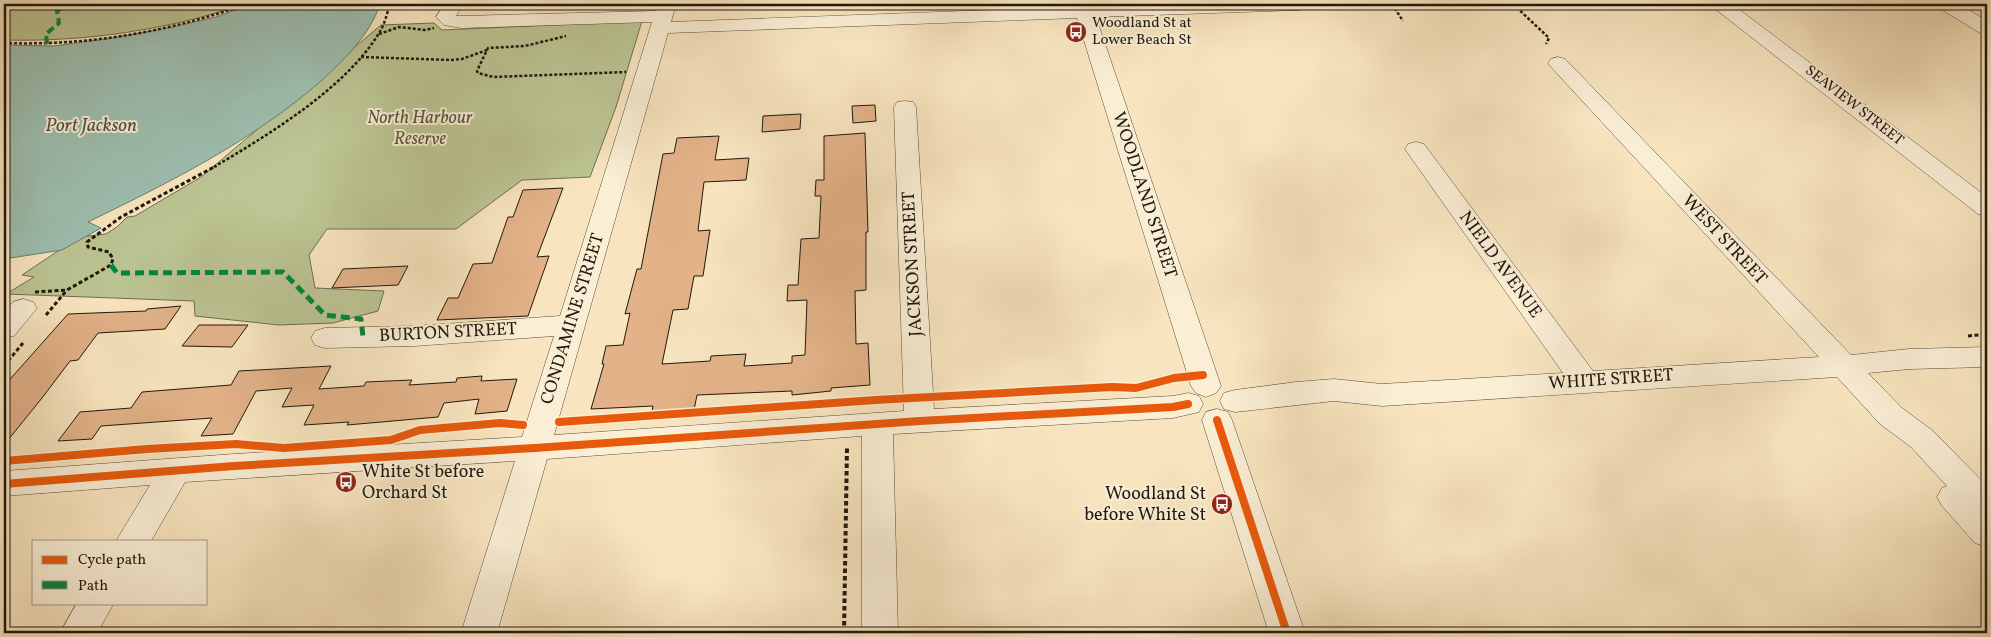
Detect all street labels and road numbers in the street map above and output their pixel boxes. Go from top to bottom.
street label: SEAVIEW STREET [1800,61,1908,151]
street label: WOODLAND STREET [1105,109,1183,282]
street label: WEST STREET [1676,189,1773,291]
street label: JACKSON STREET [897,190,929,337]
street label: NIELD AVENUE [1453,206,1547,324]
street label: CONDAMINE STREET [535,230,611,408]
street label: BURTON STREET [378,317,518,349]
street label: WHITE STREET [1548,363,1675,397]

